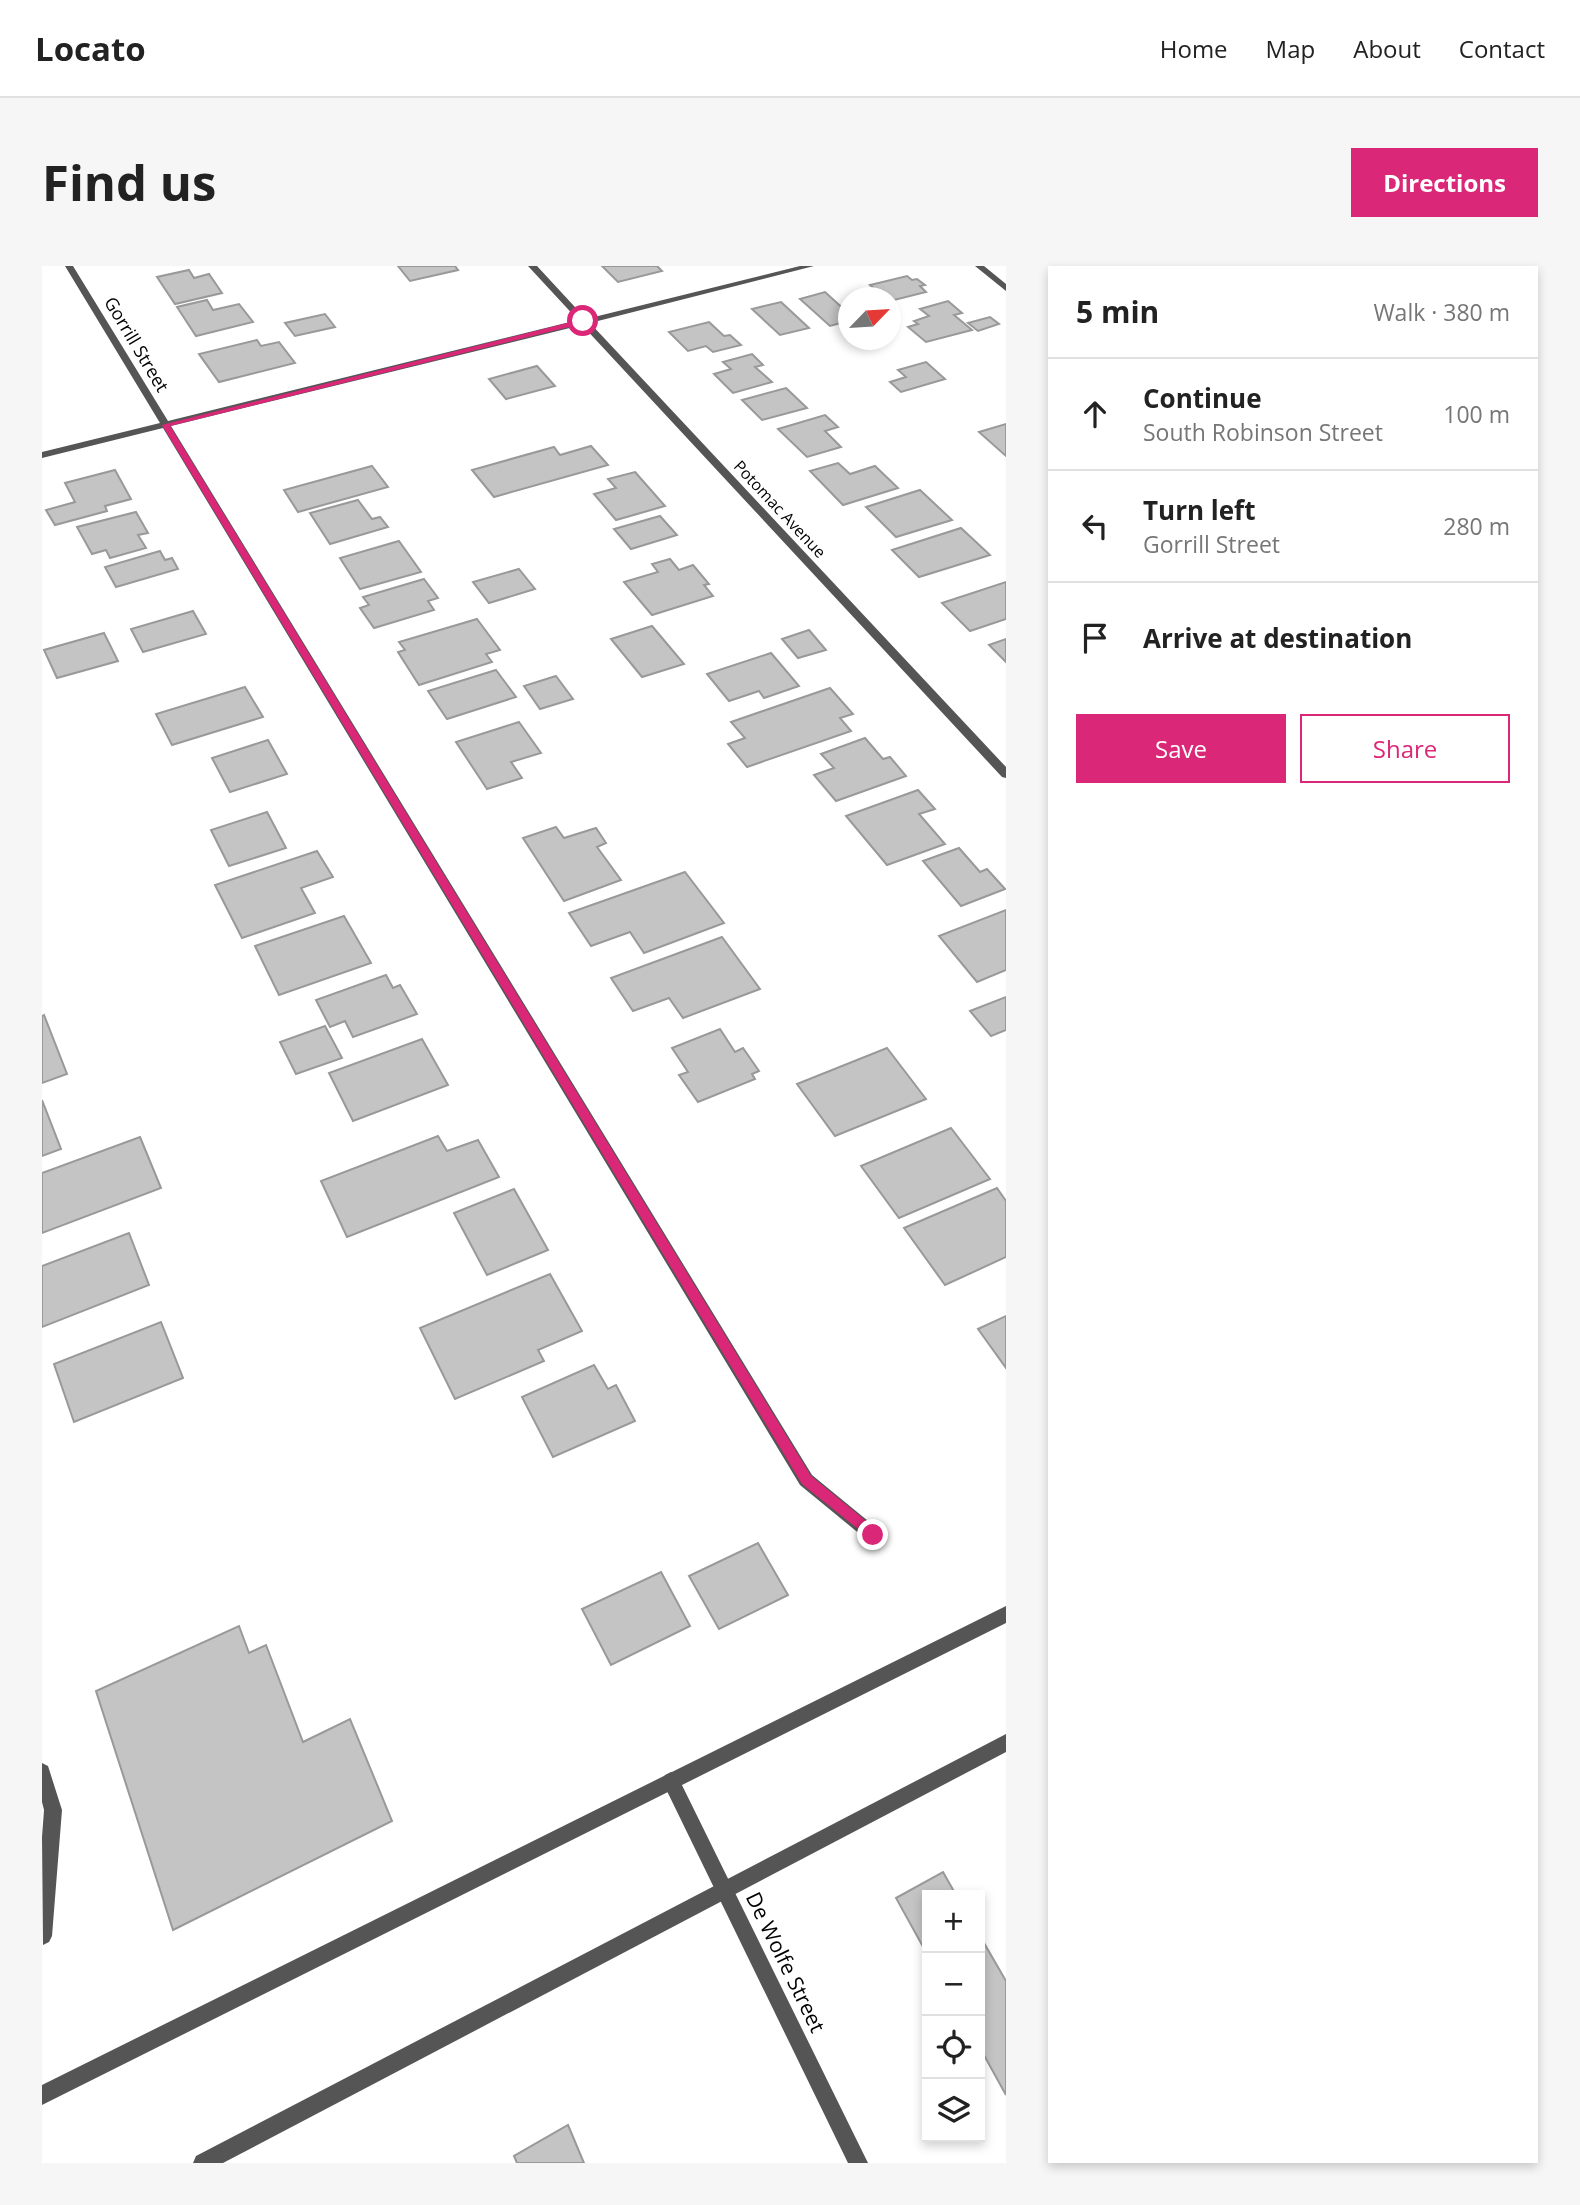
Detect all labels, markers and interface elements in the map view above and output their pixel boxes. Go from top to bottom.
text: Locato [35,26,146,71]
text: Home [1160,32,1228,65]
text: Map [1266,32,1315,65]
text: About [1353,32,1421,65]
text: Contact [1459,32,1545,65]
button: Directions [1351,148,1538,217]
text: Find us [42,149,216,215]
north arrow [838,287,901,350]
text: 5 min [1076,291,1159,332]
street label: Gorrill Street [99,292,175,396]
text: Walk · 380 m [1373,296,1510,328]
route start [567,305,598,336]
text: Continue [1143,380,1262,416]
icon: ahead [1076,395,1114,433]
text: 100 m [1443,398,1510,430]
text: South Robinson Street [1143,416,1383,448]
street label: Potomac Avenue [729,455,831,563]
text: Turn left [1143,492,1255,528]
icon: left [1076,507,1114,545]
text: 280 m [1443,510,1510,542]
text: Gorrill Street [1143,528,1280,560]
icon: arrive [1076,619,1114,657]
text: Arrive at destination [1143,620,1412,656]
button: Save [1076,714,1286,783]
button: Share [1300,714,1510,783]
route end [857,1519,888,1550]
street label: De Wolfe Street [740,1887,832,2037]
map controls [922,1890,985,2142]
button: + [922,1890,985,1953]
button: − [922,1953,985,2016]
button: locate [922,2016,985,2079]
button: layers [922,2079,985,2142]

